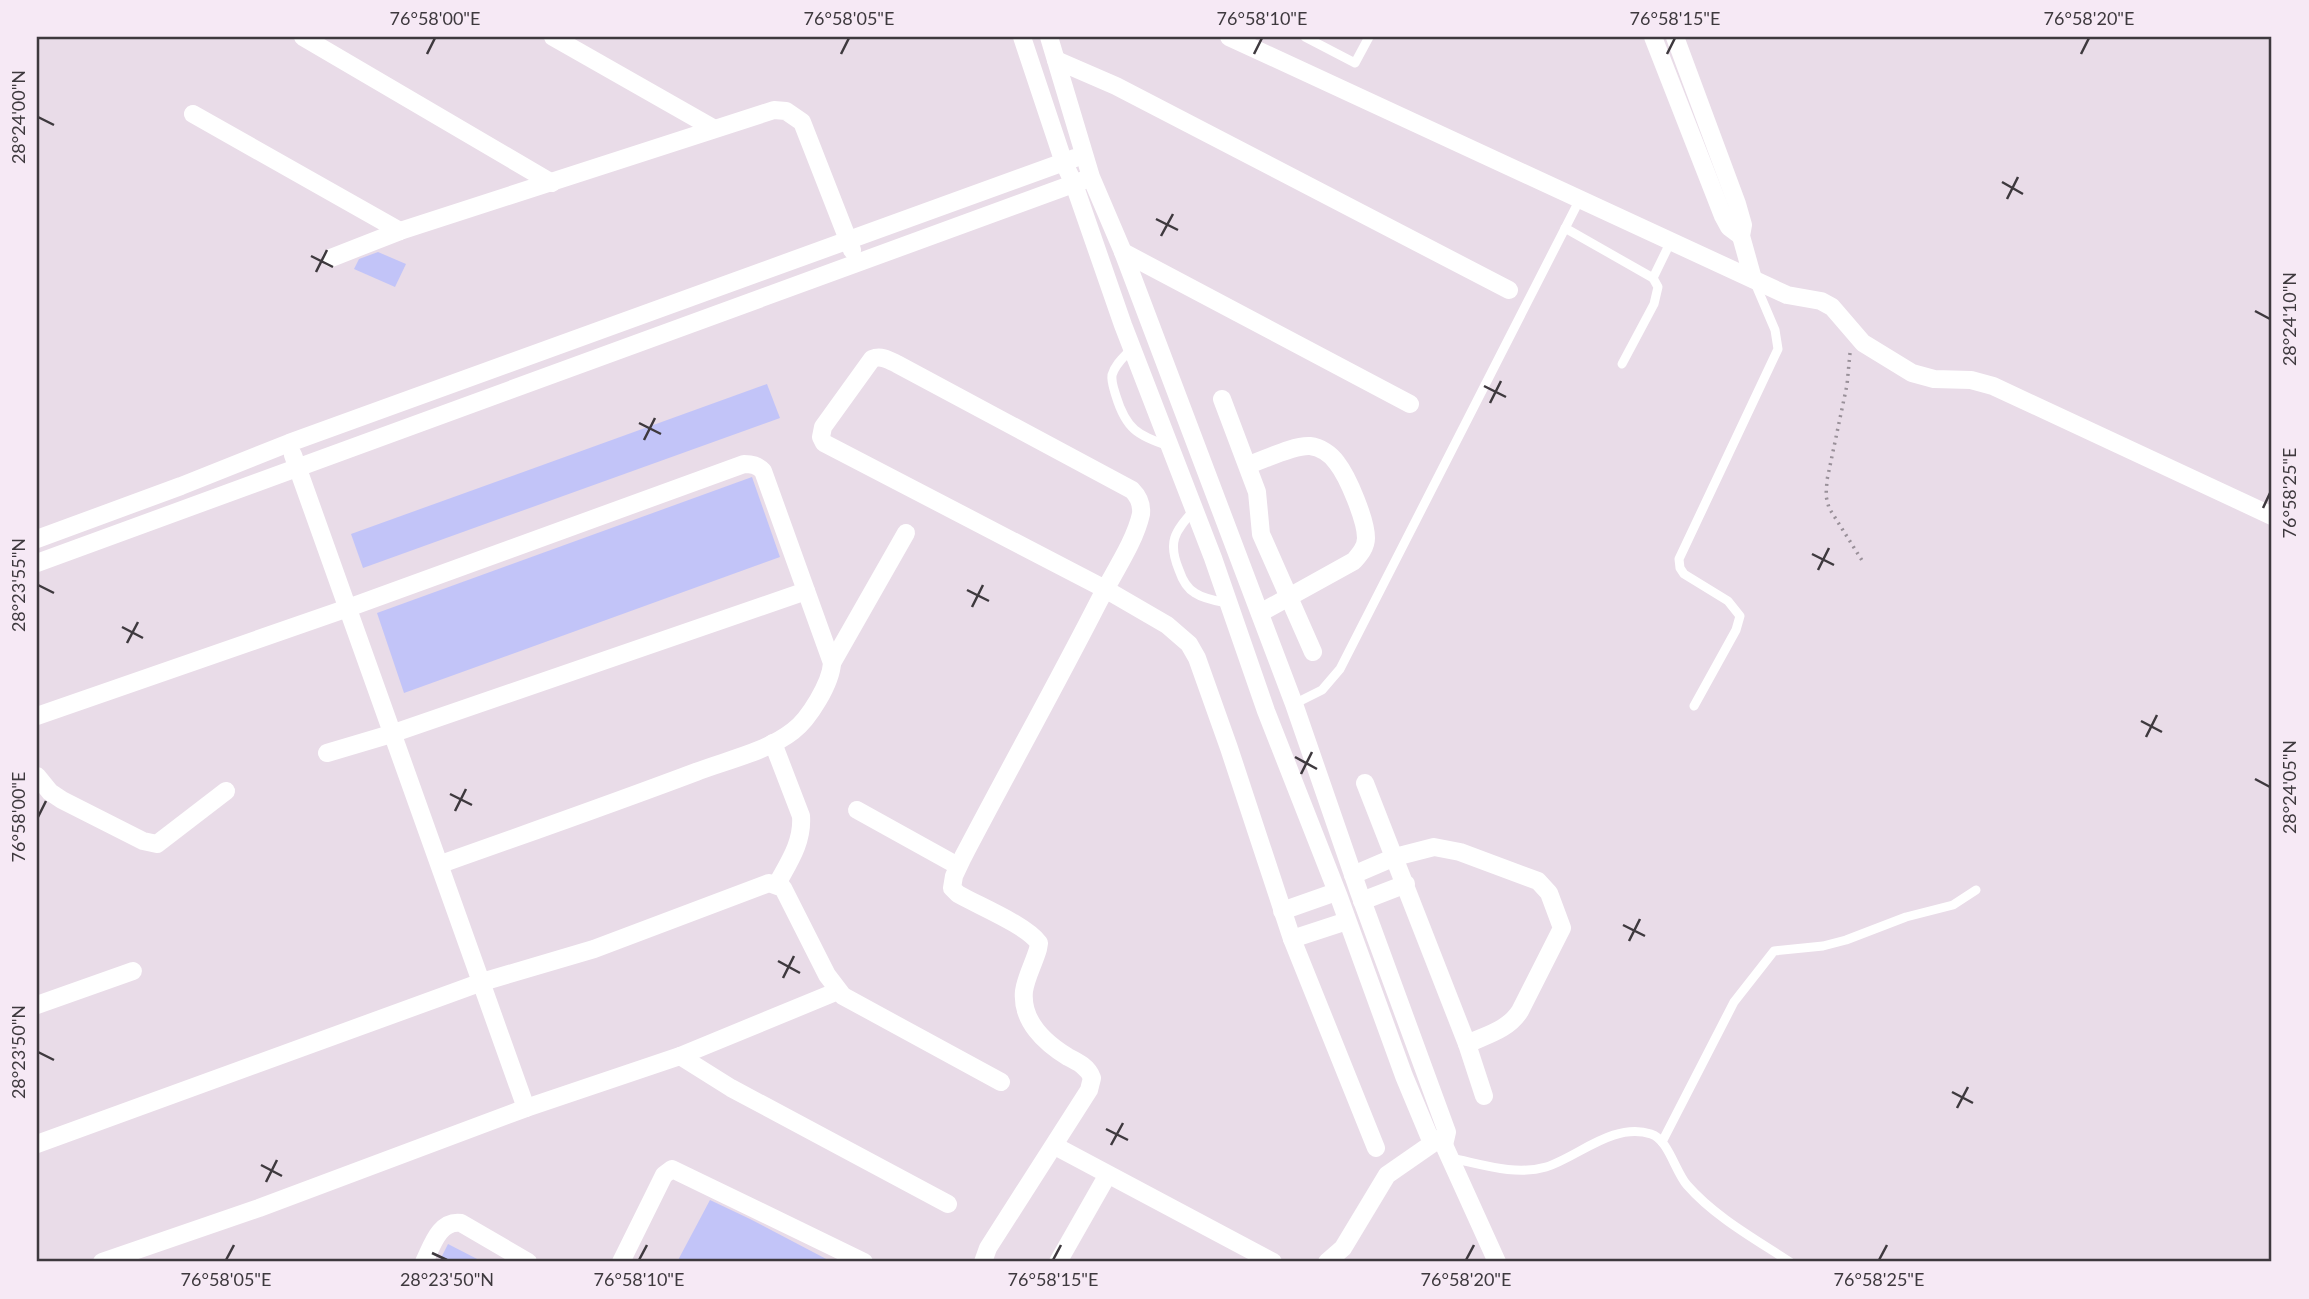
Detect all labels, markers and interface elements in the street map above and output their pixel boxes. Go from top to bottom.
text: 76°58'00"E [390,7,480,29]
text: 76°58'05"E [804,7,894,29]
text: 76°58'10"E [1217,7,1307,29]
text: 76°58'15"E [1630,7,1720,29]
text: 76°58'20"E [2044,7,2134,29]
text: 28°24'00"N [7,70,29,164]
text: 28°24'10"N [2278,272,2300,366]
text: 76°58'25"E [2278,448,2300,538]
text: 28°23'55"N [7,538,29,632]
text: 28°24'05"N [2278,740,2300,834]
text: 76°58'00"E [7,772,29,862]
text: 28°23'50"N [7,1005,29,1099]
text: 76°58'05"E [181,1268,271,1290]
text: 28°23'50"N [400,1268,494,1290]
text: 76°58'10"E [594,1268,684,1290]
text: 76°58'15"E [1008,1268,1098,1290]
text: 76°58'20"E [1421,1268,1511,1290]
text: 76°58'25"E [1834,1268,1924,1290]

